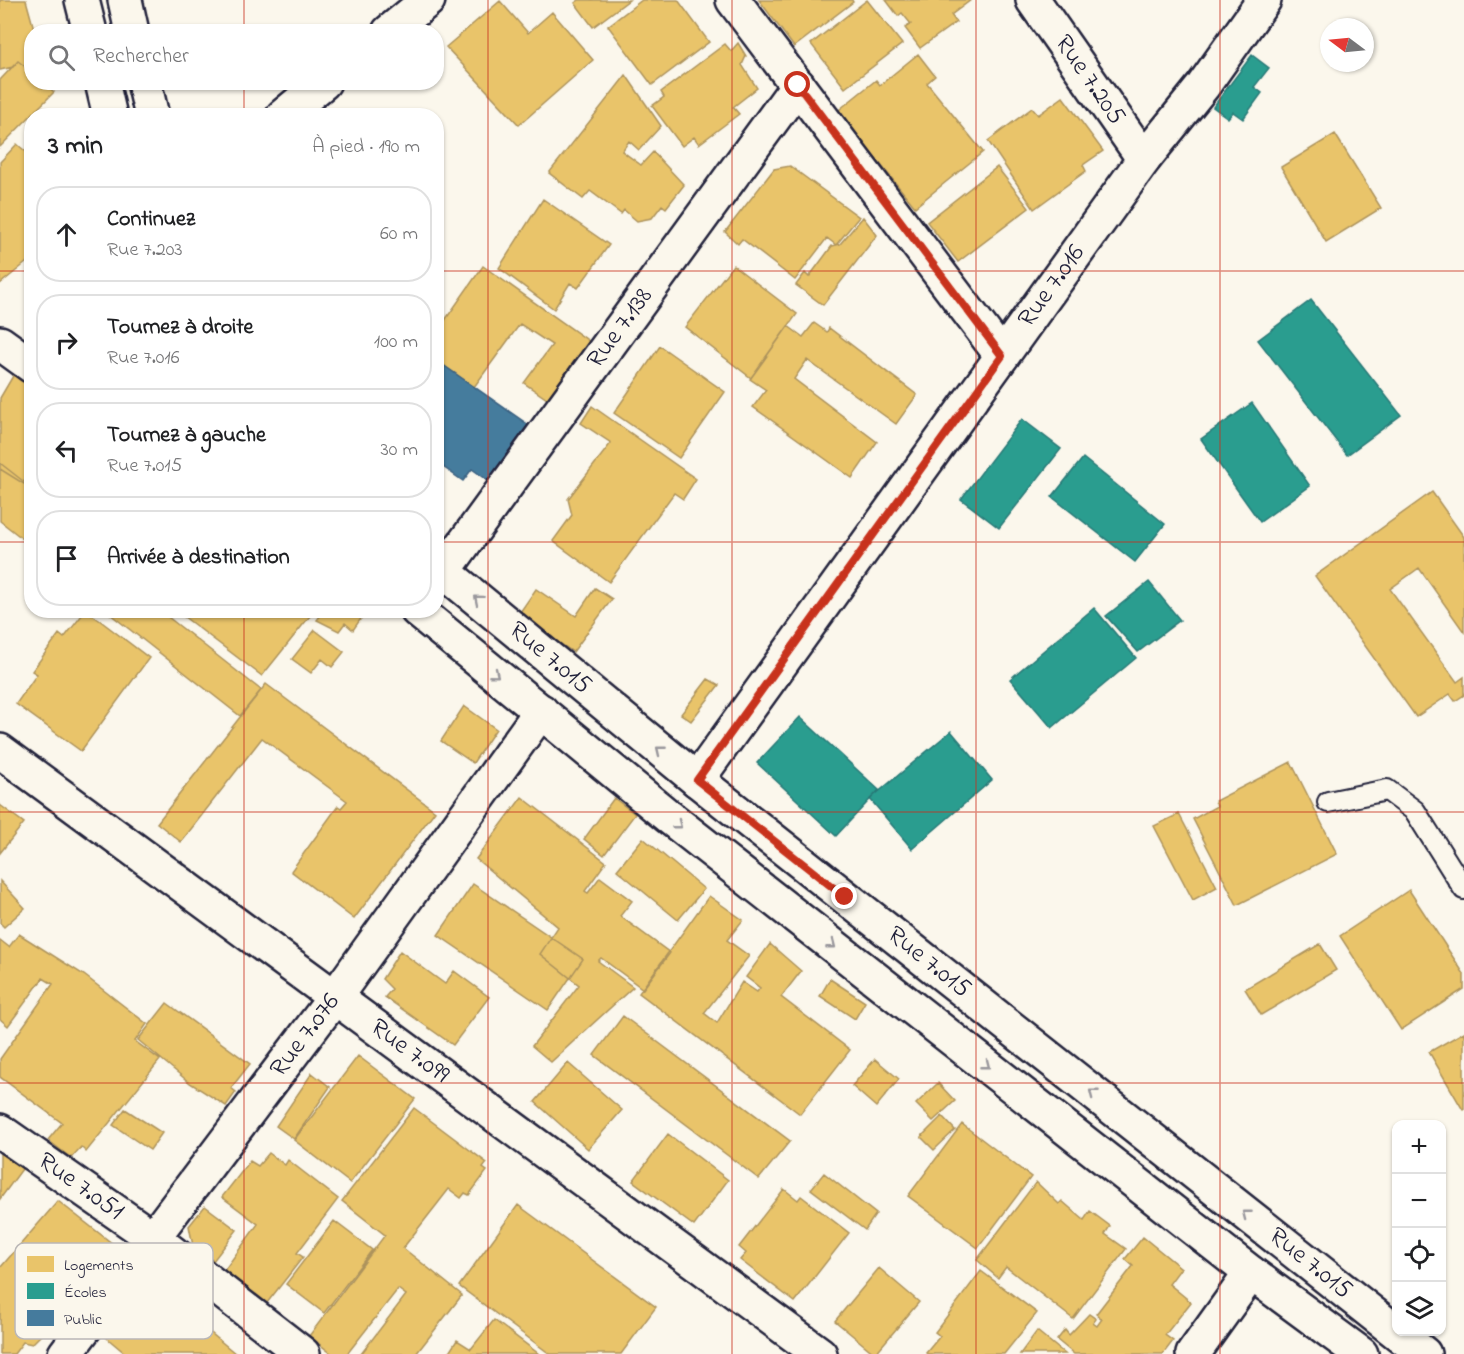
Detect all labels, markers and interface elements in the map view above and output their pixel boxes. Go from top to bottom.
north arrow [1320,18,1374,72]
search box [24,24,444,90]
street label: Rue 7.205 [1044,27,1134,133]
icon: search [45,41,78,74]
text: Rechercher [93,41,189,73]
route start [784,71,810,97]
text: 3 min [48,128,103,166]
text: À pied · 190 m [312,133,420,162]
text: Continuez [107,204,195,236]
icon: ahead [50,218,83,251]
text: 60 m [380,220,418,249]
text: Rue 7.203 [107,236,183,265]
street label: Rue 7.016 [1009,237,1095,336]
street label: Rue 7.138 [578,280,663,377]
text: Tournez à droite [107,312,253,344]
icon: right [50,326,83,359]
text: 100 m [374,328,418,357]
text: Rue 7.016 [107,344,180,373]
text: Tournez à gauche [107,420,266,452]
icon: left [50,434,83,467]
text: 30 m [381,436,418,465]
text: Rue 7.015 [107,452,182,481]
icon: arrive [50,542,83,575]
text: Arrivée à destination [107,542,290,574]
one-way arrow [474,595,485,606]
street label: Rue 7.015 [500,613,599,704]
one-way arrow [488,667,499,678]
one-way arrow [656,747,667,758]
one-way arrow [671,817,682,828]
route end [831,883,857,909]
street label: Rue 7.015 [878,918,979,1008]
one-way arrow [825,937,836,948]
street label: Rue 7.076 [261,986,350,1086]
street label: Rue 7.099 [362,1010,457,1094]
one-way arrow [979,1057,990,1068]
one-way arrow [1089,1089,1100,1100]
map controls [1392,1120,1446,1336]
button: + [1392,1120,1446,1174]
street label: Rue 7.051 [29,1144,131,1231]
button: − [1392,1174,1446,1228]
one-way arrow [1242,1210,1253,1221]
street label: Rue 7.015 [1260,1219,1360,1309]
button: locate [1392,1228,1446,1282]
legend [15,1243,213,1339]
text: Logements [64,1254,134,1278]
text: Écoles [64,1281,107,1305]
button: layers [1392,1282,1446,1336]
text: Public [64,1308,103,1332]

